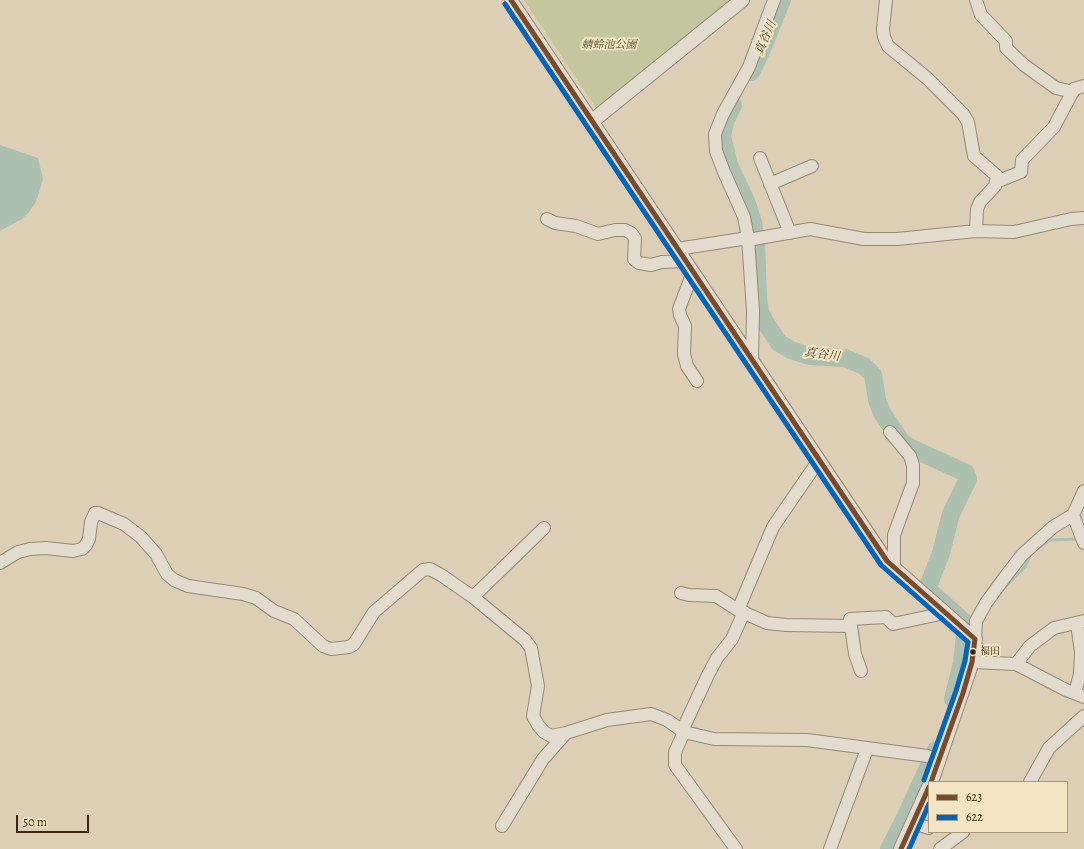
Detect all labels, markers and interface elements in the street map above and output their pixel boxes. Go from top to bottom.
water label: 真谷川 [752,19,780,57]
park label: 蜻蛉池公園 [582,38,636,52]
water label: 真谷川 [803,346,841,364]
place label: 福田 [980,646,1000,658]
marker: 福田 [968,647,978,657]
legend [928,781,1068,833]
text: 623 [966,789,982,805]
scale bar [18,807,91,833]
text: 622 [966,809,983,825]
text: 50 m [23,814,47,830]

